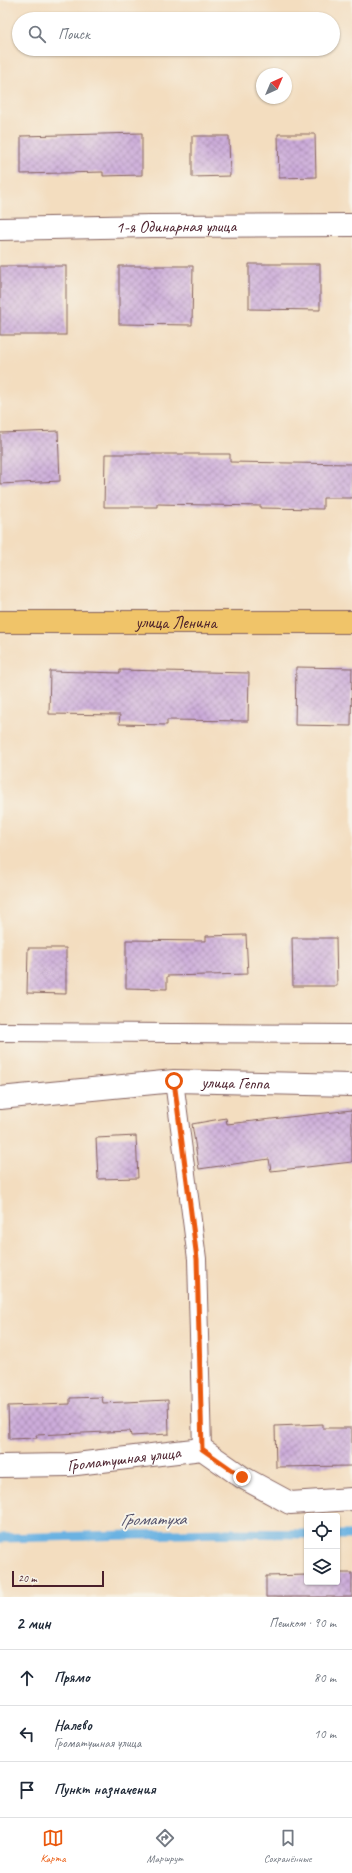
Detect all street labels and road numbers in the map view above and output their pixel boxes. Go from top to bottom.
street label: 1-я Одинарная улица [116,215,237,237]
street label: улица Ленина [135,612,218,633]
street label: улица Геппа [200,1071,270,1094]
street label: Громатушная улица [66,1441,183,1476]

